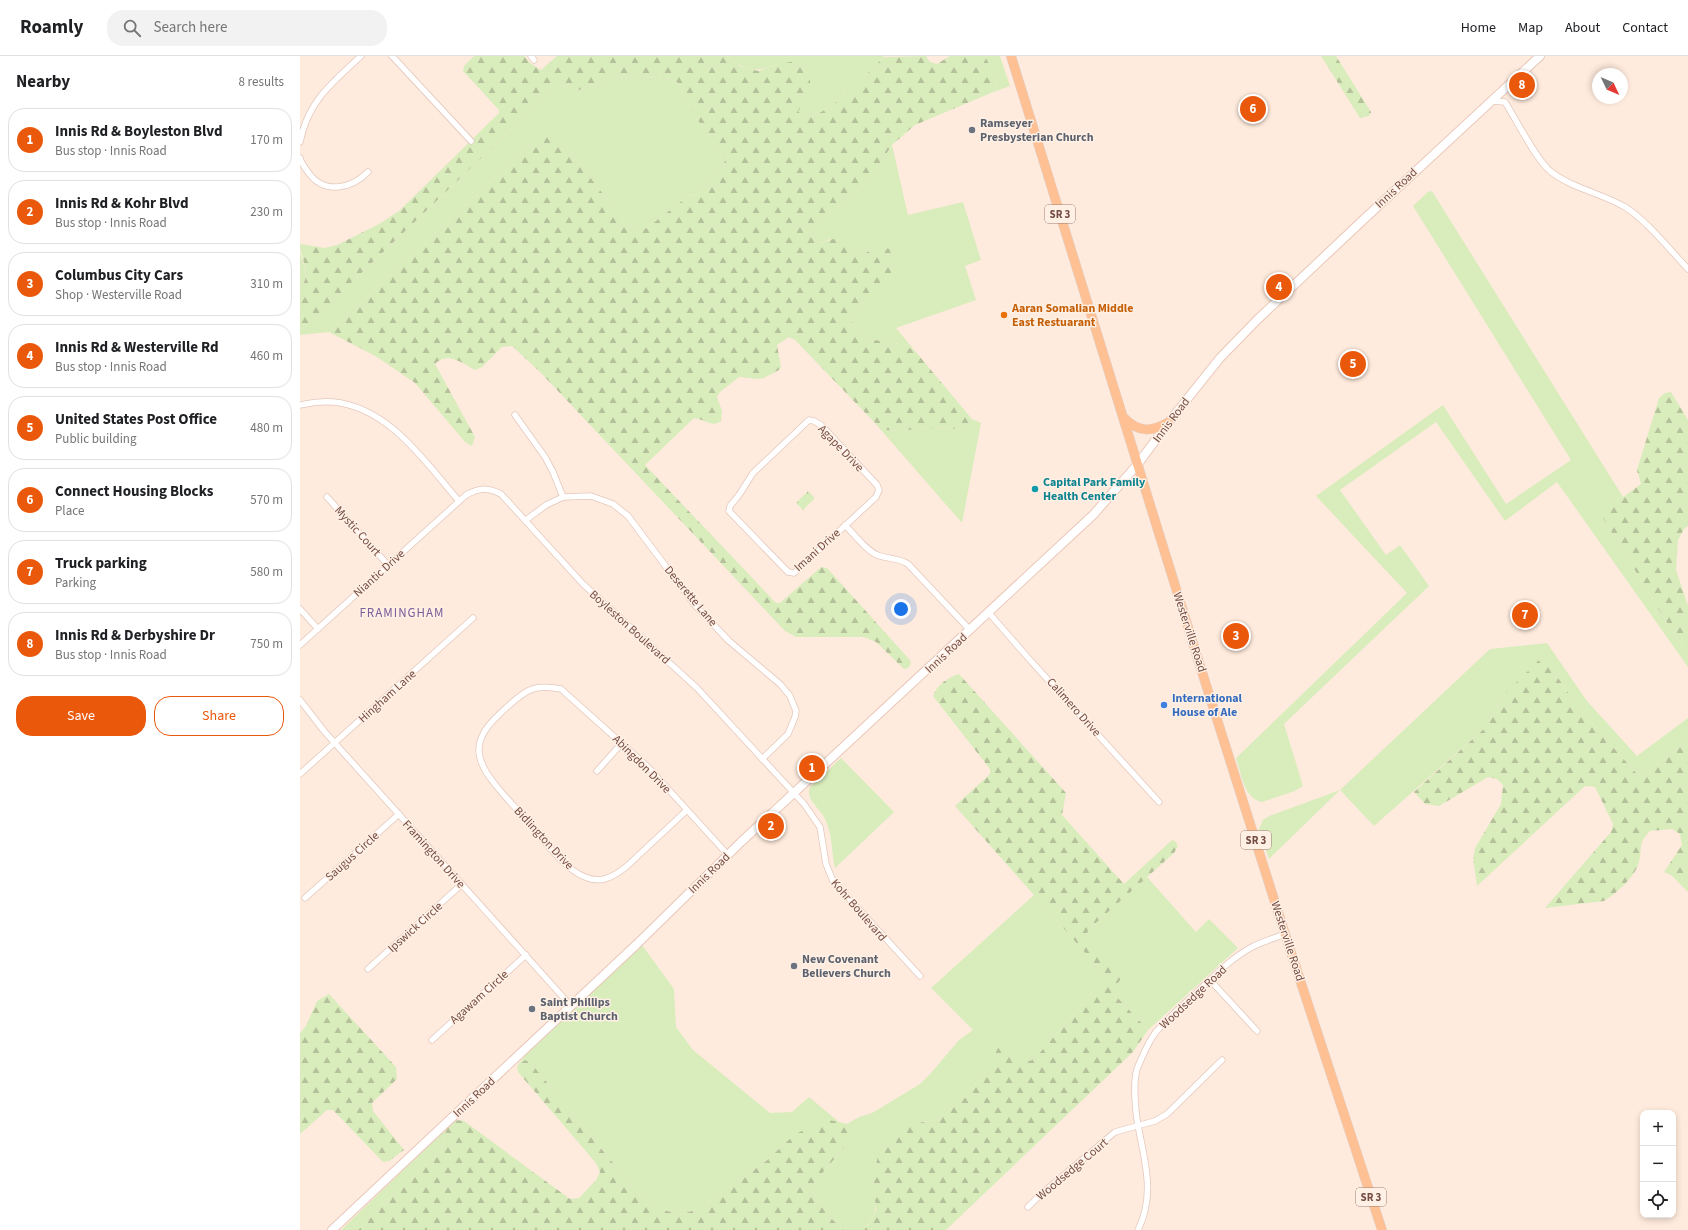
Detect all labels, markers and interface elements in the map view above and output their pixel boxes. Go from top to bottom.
search box [107,10,387,46]
text: Roamly [20,14,83,41]
icon: search [121,17,143,39]
text: Search here [153,17,227,38]
text: Home [1461,18,1496,38]
text: Map [1518,18,1543,38]
text: About [1565,18,1600,38]
text: Contact [1622,18,1668,38]
north arrow [1592,68,1628,104]
text: Nearby [16,70,70,94]
pin: 8 [1509,70,1535,100]
text: 8 results [239,73,284,91]
pin: 6 [1240,94,1266,124]
place label: Ramseyer Presbysterian Church [980,115,1094,146]
text: Innis Rd & Boyleston Blvd [55,121,223,142]
marker: Ramseyer Presbysterian Church [967,125,977,135]
text: 1 [27,131,33,149]
text: 170 m [250,131,283,149]
text: Bus stop · Innis Road [55,142,167,160]
street label: Innis Road [1371,164,1421,212]
text: Innis Rd & Kohr Blvd [55,193,189,214]
text: 2 [27,203,33,221]
text: 230 m [250,203,283,221]
road number: SR 3 [1045,205,1075,223]
text: Bus stop · Innis Road [55,214,167,232]
text: Columbus City Cars [55,265,183,286]
pin: 4 [1266,272,1292,302]
text: 3 [27,275,33,293]
text: 310 m [250,275,283,293]
text: Shop · Westerville Road [55,286,182,304]
place label: Aaran Somalian Middle East Restuarant [1011,300,1134,331]
marker: Aaran Somalian Middle East Restuarant [999,310,1009,320]
text: Innis Rd & Westerville Rd [55,337,219,358]
text: 4 [27,347,33,365]
text: 460 m [250,347,283,365]
pin: 5 [1340,349,1366,379]
text: Bus stop · Innis Road [55,358,167,376]
street label: Innis Road [1149,394,1194,446]
text: United States Post Office [55,409,217,430]
text: 5 [27,419,33,437]
text: 480 m [250,419,283,437]
street label: Agape Drive [814,421,867,476]
text: Public building [55,430,137,448]
place label: Capital Park Family Health Center [1043,474,1146,505]
text: Connect Housing Blocks [55,481,214,502]
marker: Capital Park Family Health Center [1030,484,1040,494]
text: 6 [27,491,33,509]
text: 570 m [250,491,283,509]
text: Place [55,502,84,520]
street label: Mystic Court [331,503,385,560]
street label: Imani Drive [790,525,844,576]
street label: Niantic Drive [350,546,409,601]
text: Truck parking [55,553,147,574]
street label: Deserette Lane [660,562,721,630]
text: 7 [27,563,33,581]
text: 580 m [250,563,283,581]
text: Parking [55,574,96,592]
street label: Boyleston Boulevard [585,586,674,668]
street label: Westerville Road [1169,590,1210,674]
your location [891,599,911,619]
pin: 7 [1512,600,1538,630]
district label: FRAMINGHAM [359,604,445,622]
pin: 3 [1223,621,1249,651]
text: Innis Rd & Derbyshire Dr [55,625,215,646]
street label: Innis Road [921,629,971,677]
text: 8 [27,635,33,653]
text: 750 m [250,635,283,653]
text: Bus stop · Innis Road [55,646,167,664]
street label: Hingham Lane [355,666,420,727]
street label: Calimero Drive [1043,674,1105,740]
place label: International House of Ale [1172,690,1243,721]
button: Save [16,696,146,736]
button: Share [154,696,284,736]
marker: International House of Ale [1159,700,1169,710]
street label: Abingdon Drive [609,731,675,798]
pin: 1 [799,753,825,783]
street label: Bidlington Drive [510,803,577,874]
pin: 2 [758,811,784,841]
street label: Framington Drive [398,817,469,892]
street label: Saugus Circle [322,828,383,885]
road number: SR 3 [1241,831,1271,849]
street label: Innis Road [685,849,734,898]
street label: Kohr Boulevard [827,875,891,945]
street label: Ipswick Circle [384,898,447,957]
street label: Westerville Road [1267,899,1308,983]
place label: New Covenant Believers Church [802,951,891,982]
marker: New Covenant Believers Church [789,961,799,971]
street label: Woodsedge Road [1156,962,1231,1033]
street label: Agawam Circle [446,966,512,1028]
place label: Saint Phillips Baptist Church [540,994,618,1025]
marker: Saint Phillips Baptist Church [527,1004,537,1014]
street label: Innis Road [449,1073,499,1121]
map controls [1640,1110,1676,1218]
button: + [1640,1110,1676,1146]
street label: Woodsedge Court [1033,1134,1112,1205]
button: − [1640,1146,1676,1182]
button: locate [1640,1182,1676,1218]
road number: SR 3 [1356,1188,1386,1206]

